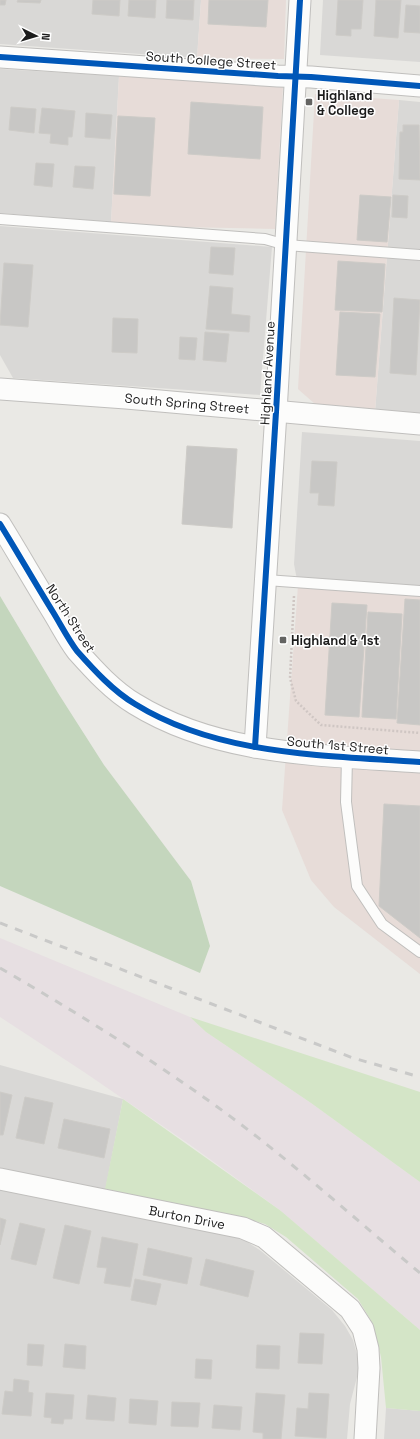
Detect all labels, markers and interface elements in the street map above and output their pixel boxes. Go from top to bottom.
north arrow [16,16,56,56]
text: N [39,33,53,41]
street label: South College Street [145,47,277,74]
place label: Highland & College [317,87,375,119]
marker: Highland & College [304,97,314,107]
street label: Highland Avenue [256,321,279,425]
street label: South Spring Street [124,390,250,417]
street label: North Street [42,581,99,656]
place label: Highland & 1st [291,632,379,649]
marker: Highland & 1st [278,635,288,645]
street label: South 1st Street [286,733,390,758]
street label: Burton Drive [147,1202,227,1233]

